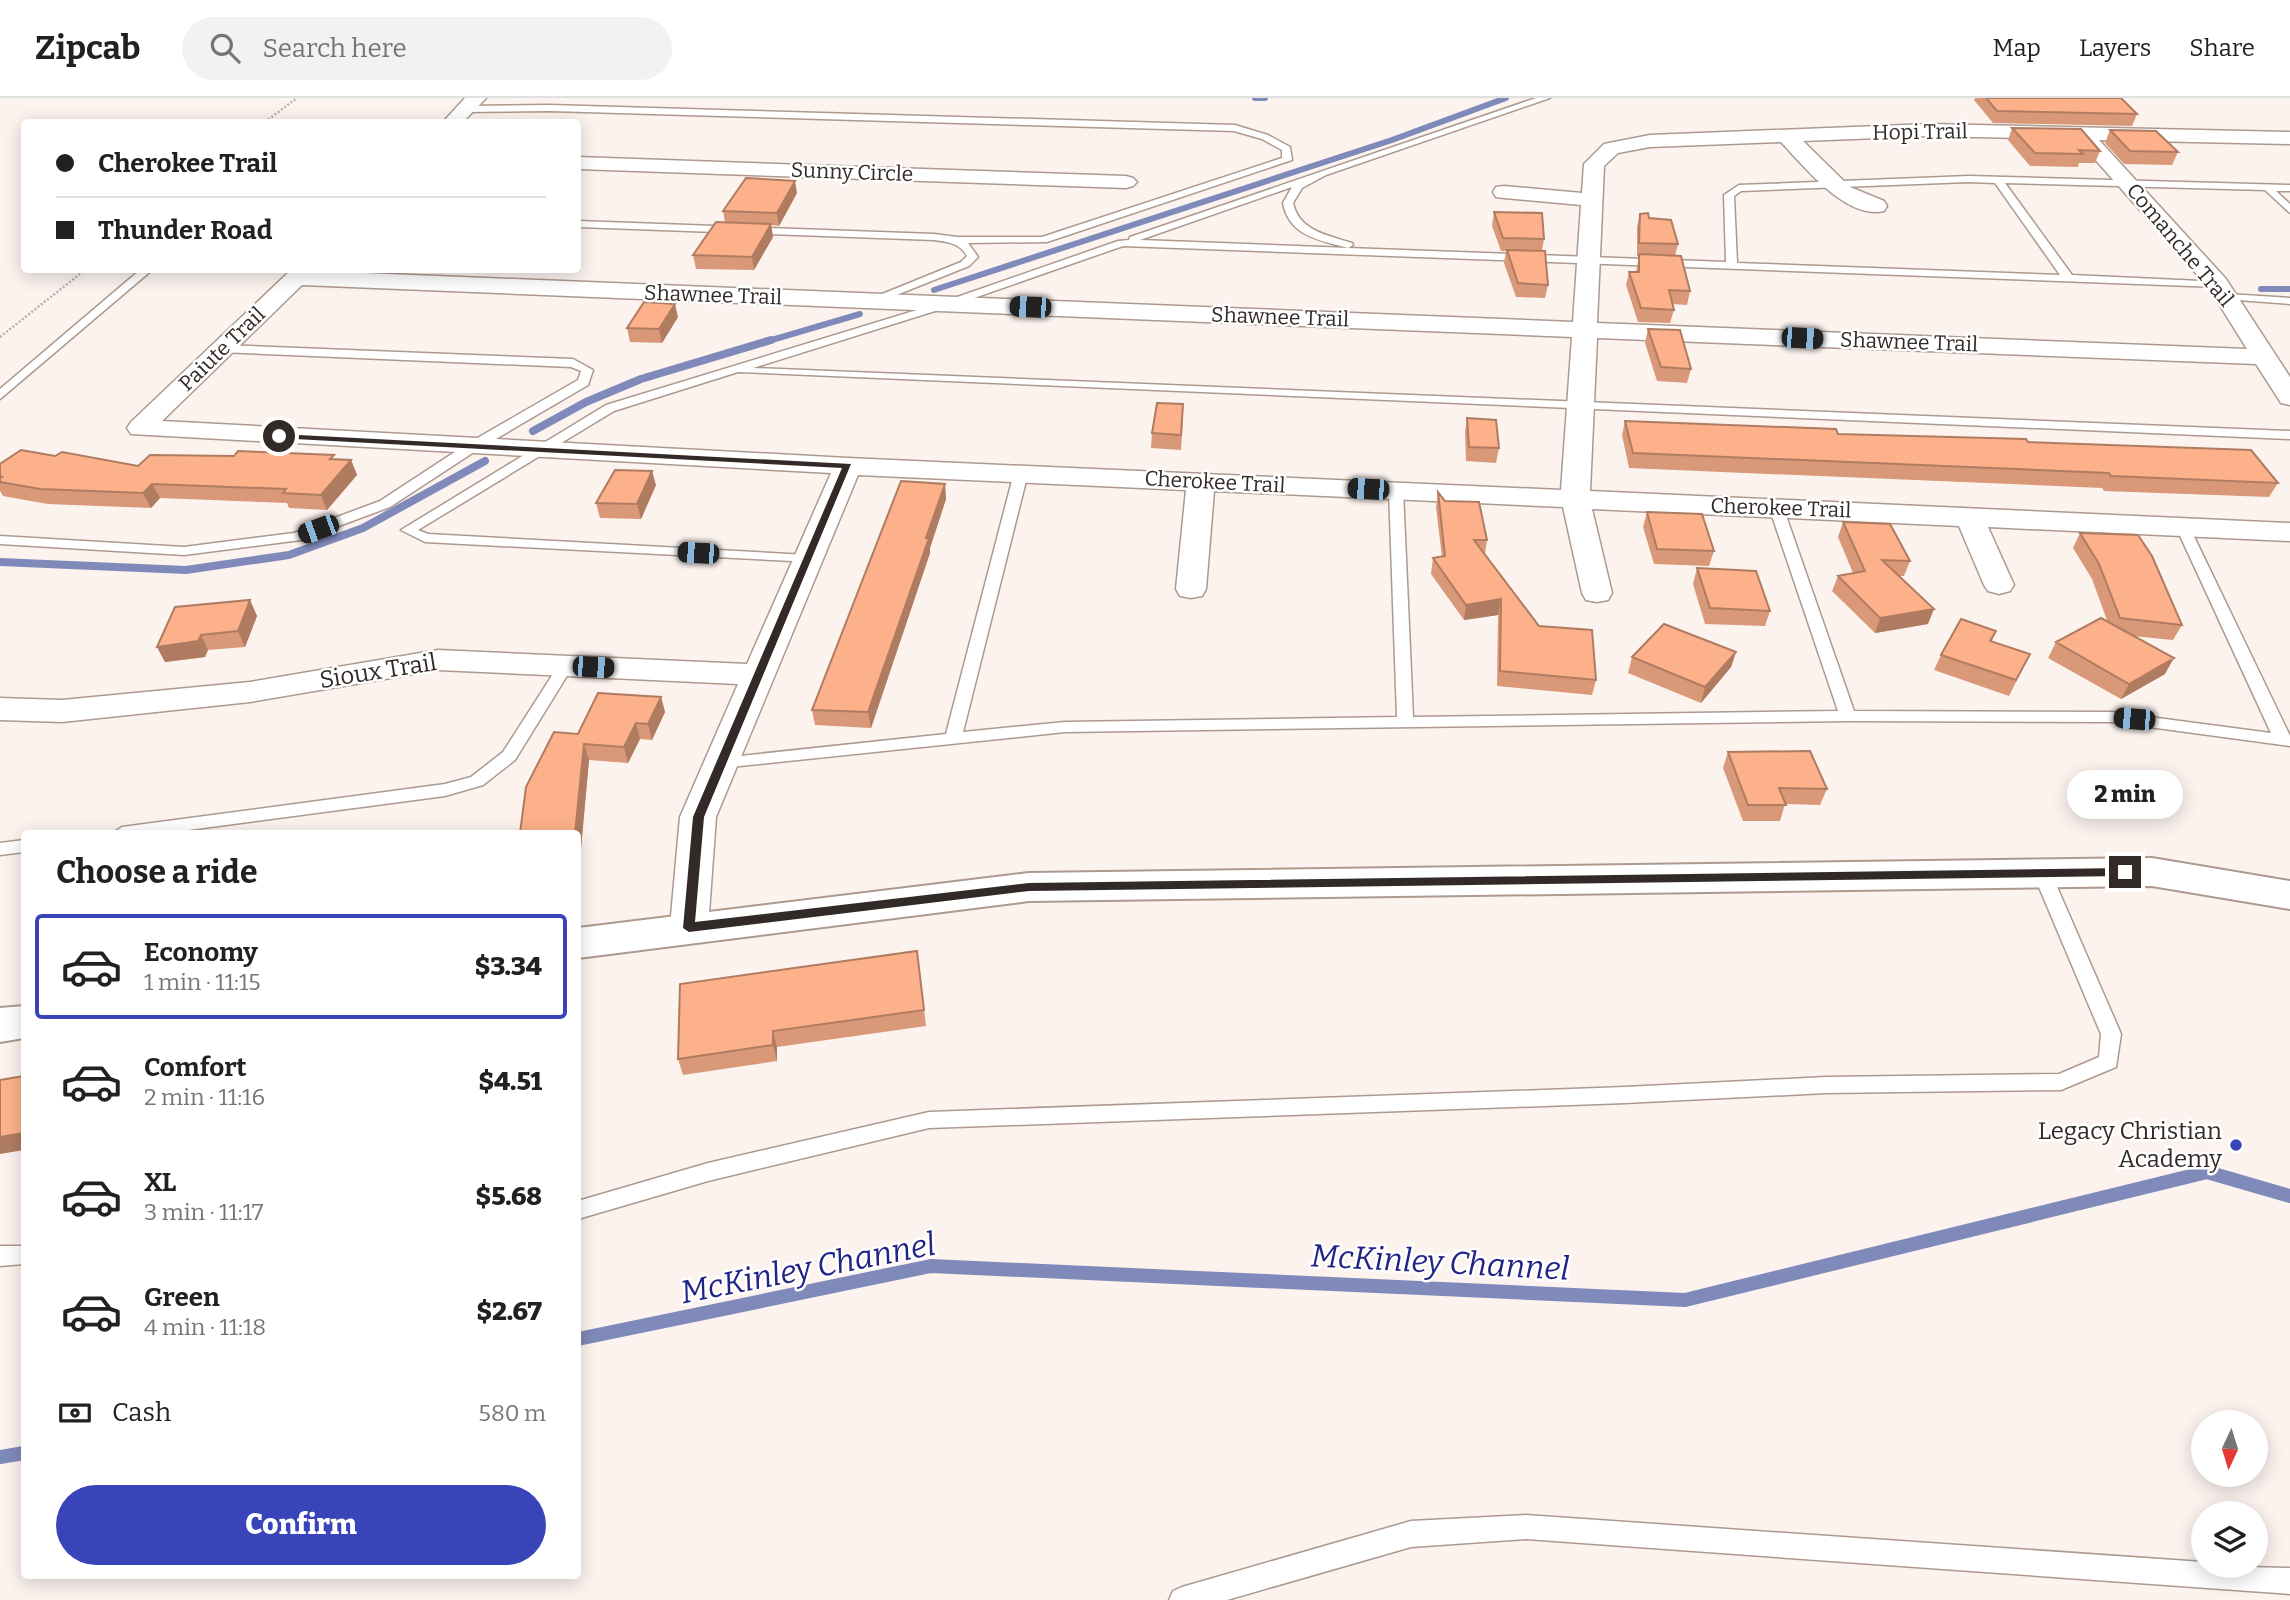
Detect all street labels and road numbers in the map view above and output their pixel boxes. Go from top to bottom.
street label: Hopi Trail [1872,118,1968,146]
street label: Sunny Circle [790,157,914,187]
street label: Comanche Trail [2121,178,2239,312]
street label: Shawnee Trail [644,280,782,310]
street label: Paiute Trail [173,301,271,397]
street label: Shawnee Trail [1211,302,1349,332]
street label: Shawnee Trail [1840,327,1978,357]
street label: Cherokee Trail [1144,465,1286,499]
street label: Cherokee Trail [1710,493,1852,523]
street label: Sioux Trail [318,648,439,694]

